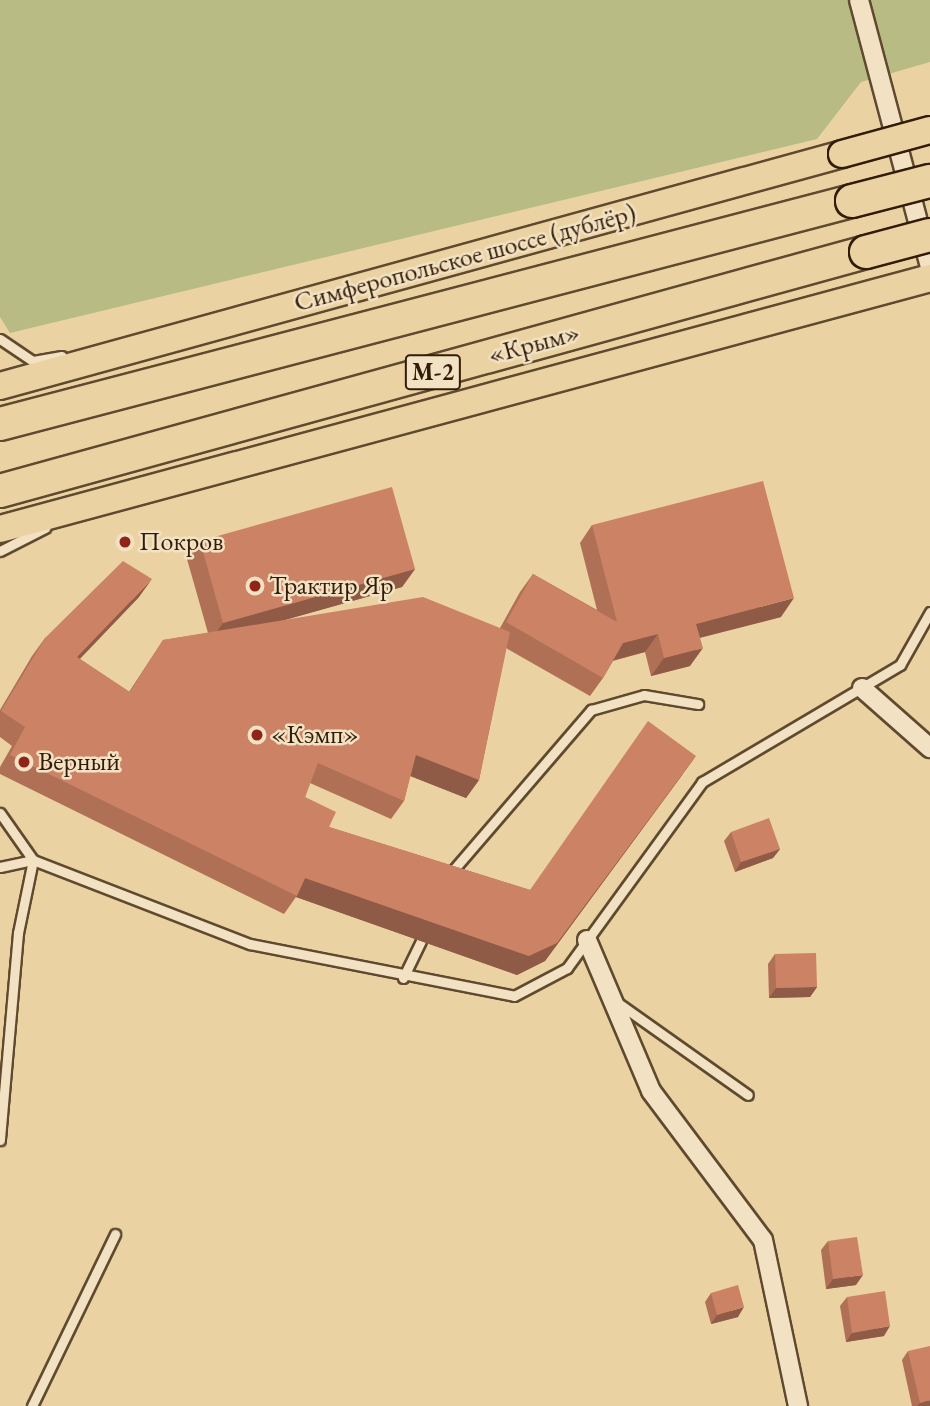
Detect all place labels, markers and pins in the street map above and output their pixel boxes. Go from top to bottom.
place label: Покров [139,526,223,558]
marker: Покров [117,534,133,550]
place label: Трактир Яр [269,570,394,602]
marker: Трактир Яр [247,578,263,594]
place label: «Кэмп» [271,719,359,751]
marker: «Кэмп» [249,727,265,743]
place label: Верный [38,746,120,778]
marker: Верный [16,754,32,770]

